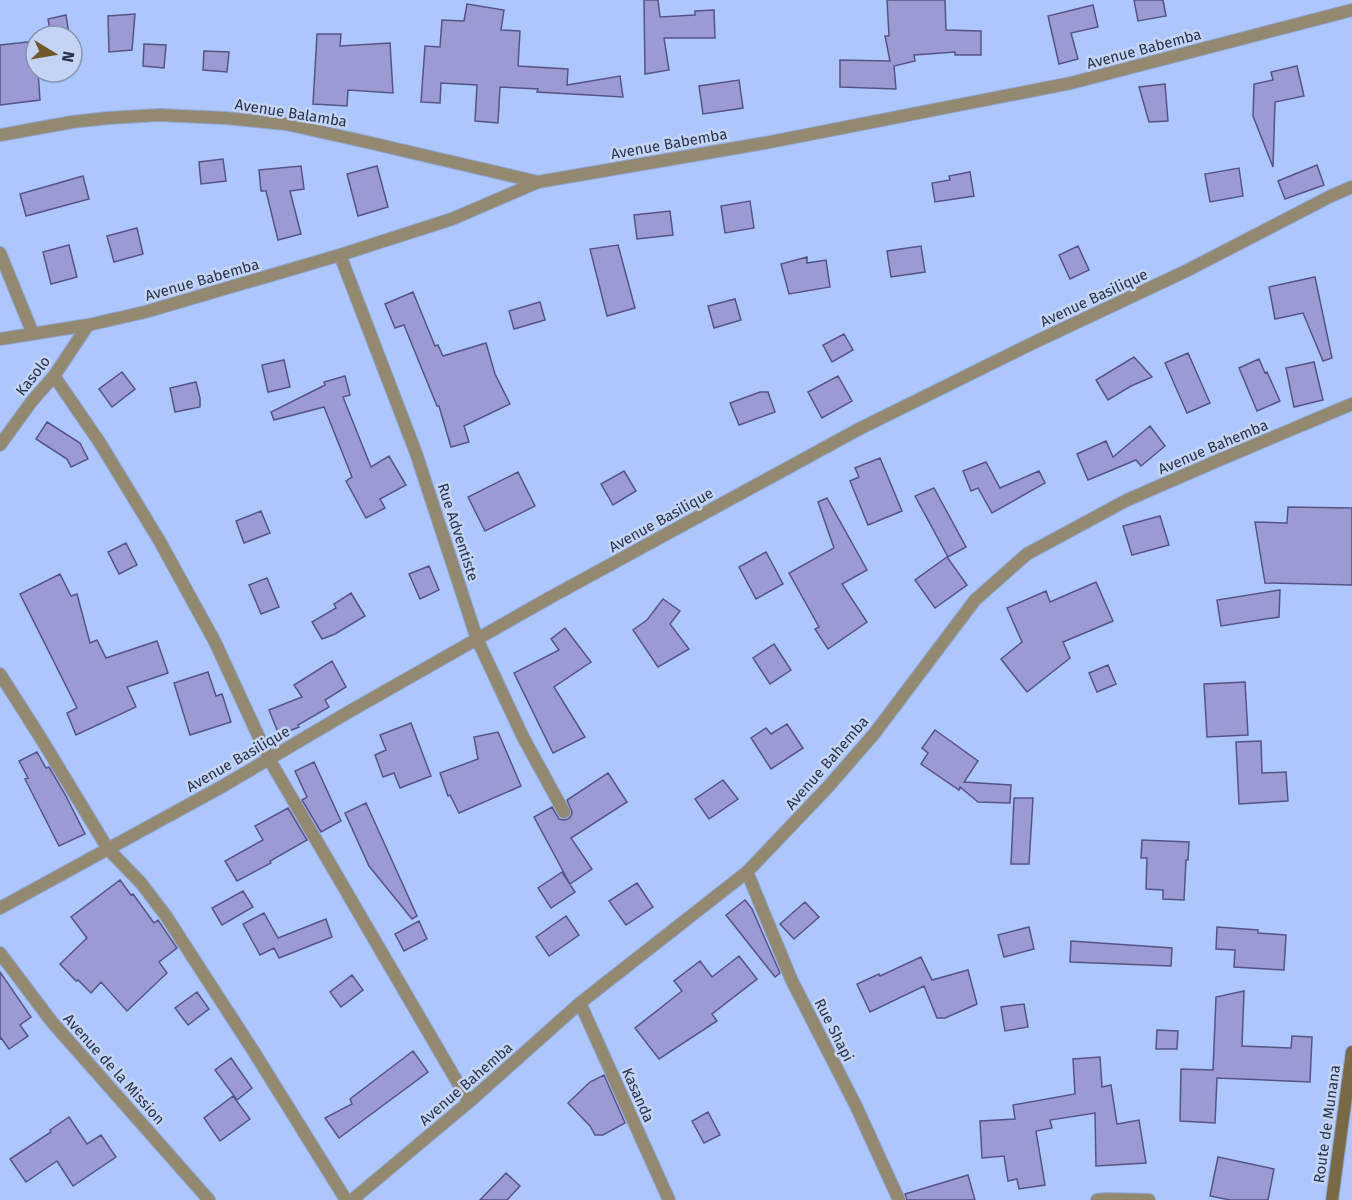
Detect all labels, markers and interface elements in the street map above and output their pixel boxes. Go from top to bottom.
north arrow [24,24,84,84]
street label: Avenue Babemba [1085,25,1203,73]
text: N [58,50,79,64]
street label: Avenue Balamba [234,95,348,131]
street label: Avenue Babemba [609,125,729,163]
street label: Avenue Babemba [143,255,261,305]
street label: Avenue Basilique [1037,265,1151,331]
street label: Kasolo [12,352,54,400]
street label: Avenue Bahemba [1155,416,1271,478]
street label: Rue Adventiste [434,481,482,583]
street label: Avenue Basilique [606,484,716,556]
street label: Avenue Bahemba [782,713,872,813]
street label: Avenue Basilique [183,722,293,796]
street label: Rue Shapi [810,996,858,1064]
street label: Avenue de la Mission [60,1010,168,1128]
street label: Avenue Bahemba [416,1039,516,1129]
street label: Route de Munana [1310,1064,1344,1184]
street label: Kasanda [618,1065,658,1125]

